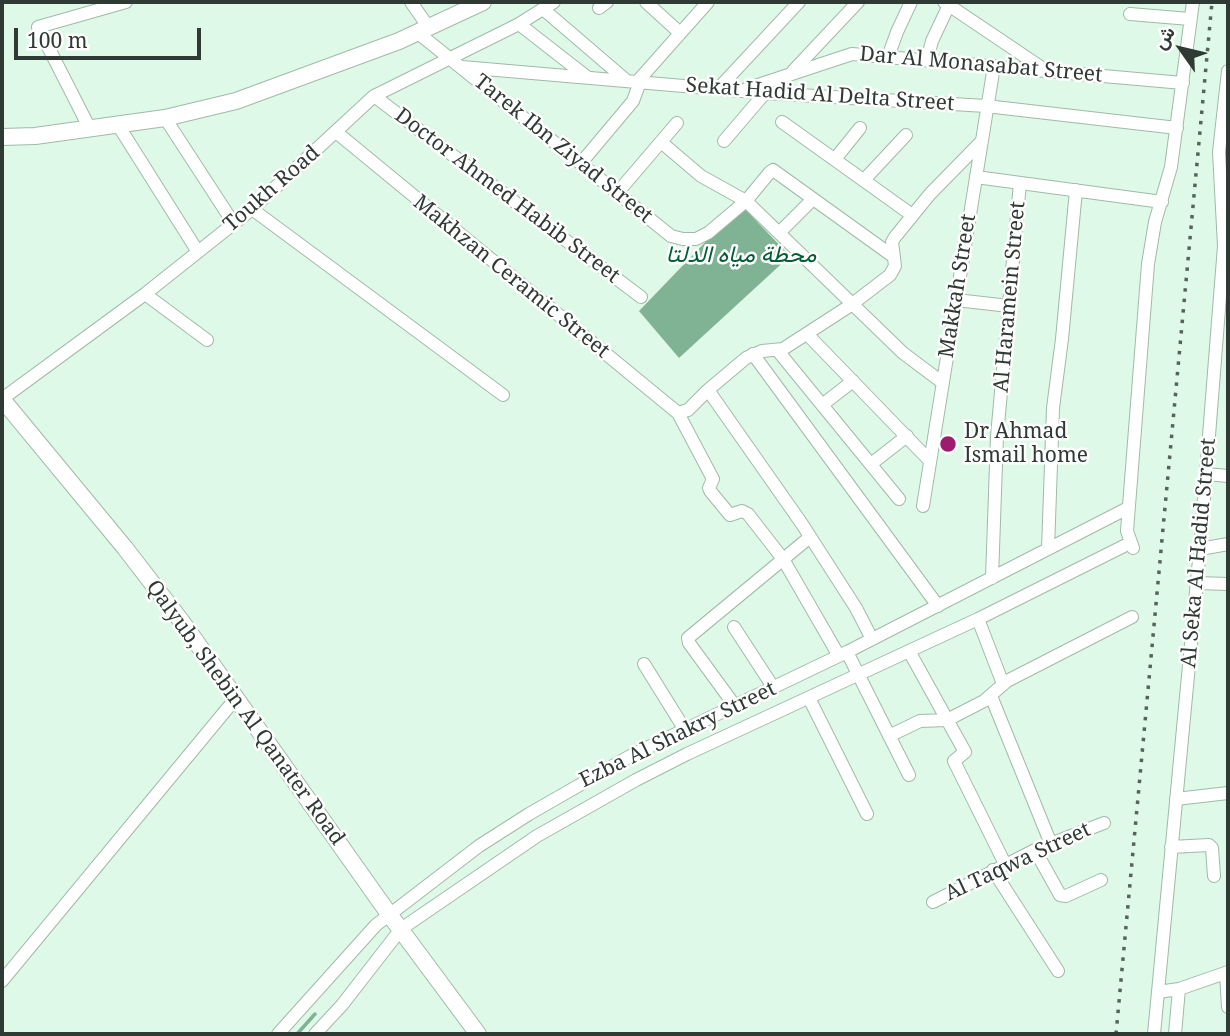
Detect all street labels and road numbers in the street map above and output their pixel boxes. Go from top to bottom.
street label: Dar Al Monasabat Street [858,42,1104,88]
street label: Tarek Ibn Ziyad Street [469,69,657,229]
street label: Sekat Hadid Al Delta Street [685,73,955,117]
street label: Doctor Ahmed Habib Street [390,103,624,289]
street label: Toukh Road [219,140,325,238]
street label: Makhzan Ceramic Street [408,190,614,364]
street label: Al Haramein Street [989,200,1031,394]
street label: Makkah Street [934,212,982,360]
street label: Al Seka Al Hadid Street [1176,437,1222,669]
street label: Qalyub, Shebin Al Qanater Road [140,576,350,850]
street label: Ezba Al Shakry Street [576,676,780,794]
street label: Al Taqwa Street [941,817,1095,907]

